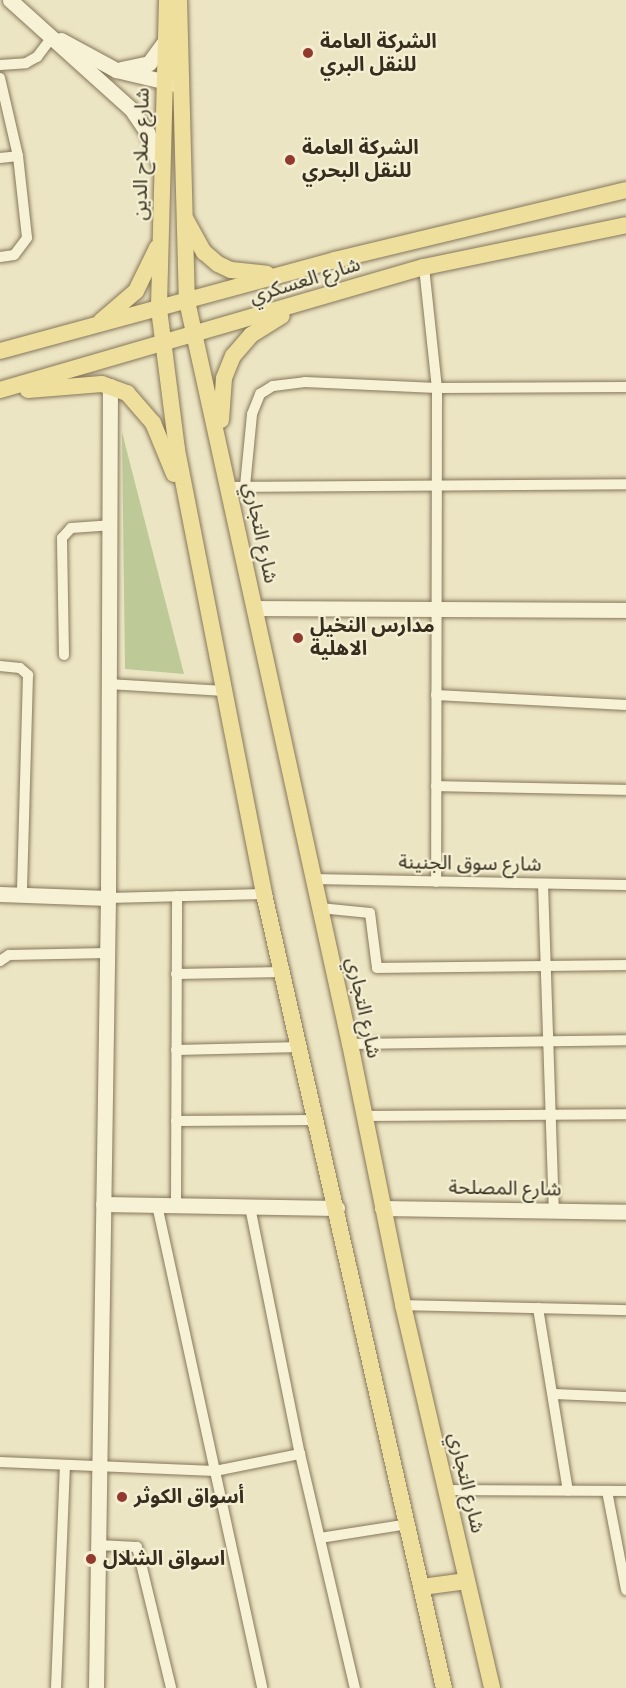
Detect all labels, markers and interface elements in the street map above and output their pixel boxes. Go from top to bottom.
place label: الشركة العامة للنقل البري [320,30,437,77]
marker: الشركة العامة للنقل البري [301,46,315,60]
street label: شارع صلاح الدين [129,87,155,221]
place label: الشركة العامة للنقل البحري [302,136,419,183]
marker: الشركة العامة للنقل البحري [283,153,297,167]
street label: شارع العسكري [247,253,363,309]
street label: شارع التجاري [238,480,282,586]
place label: مدارس النخيل الاهلية [310,614,435,661]
marker: مدارس النخيل الاهلية [291,631,305,645]
street label: شارع سوق الجنينة [398,851,542,877]
street label: شارع التجاري [341,955,385,1061]
street label: شارع المصلحة [448,1176,562,1202]
street label: شارع التجاري [443,1430,489,1536]
place label: أسواق الكوثر [134,1485,244,1509]
marker: أسواق الكوثر [115,1490,129,1504]
place label: اسواق الشلال [103,1547,225,1571]
marker: اسواق الشلال [84,1552,98,1566]

